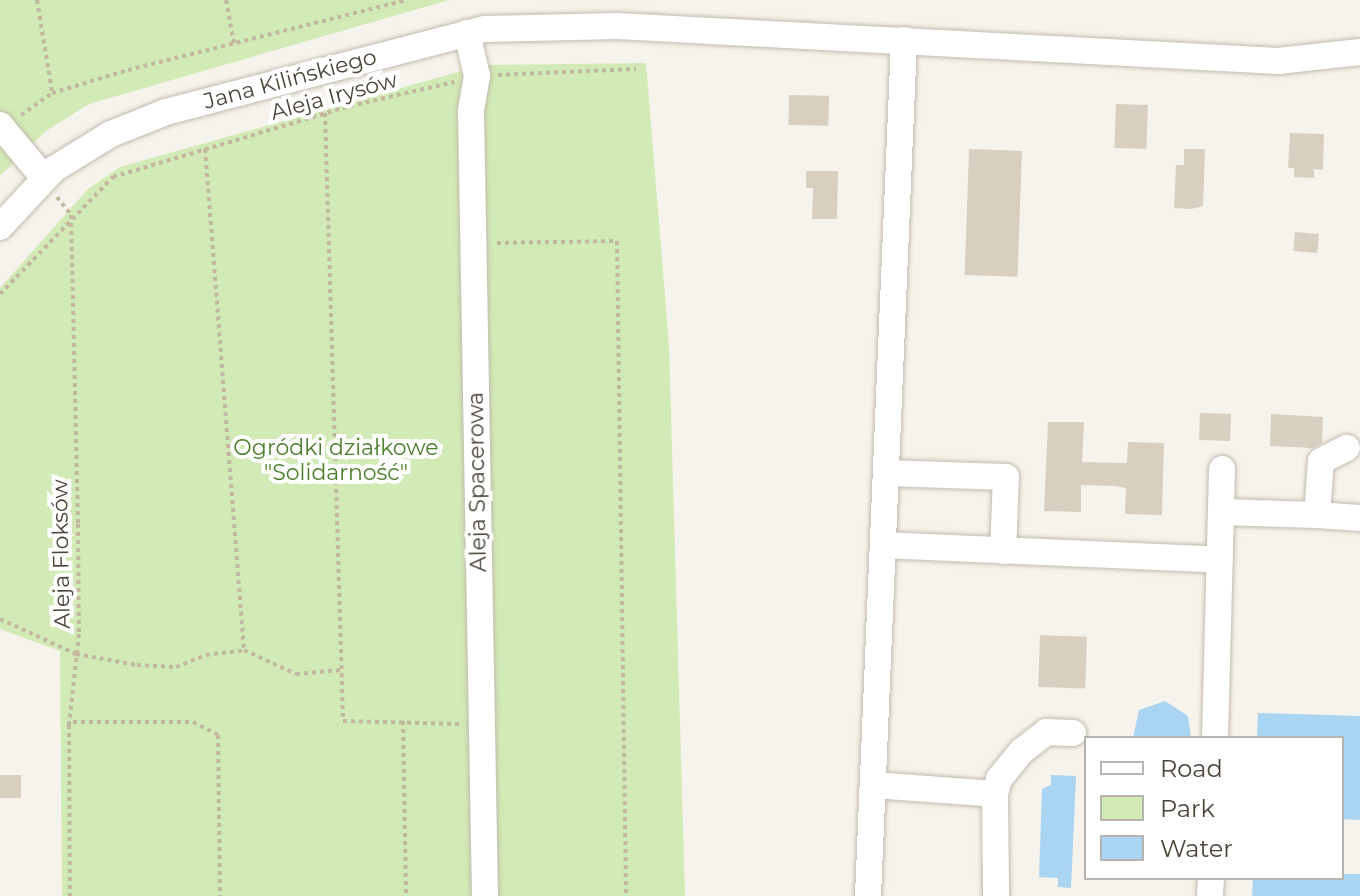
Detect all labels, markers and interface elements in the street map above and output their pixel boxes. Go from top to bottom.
street label: Jana Kilińskiego [201,43,379,115]
street label: Aleja Irysów [268,66,400,126]
street label: Aleja Spacerowa [462,392,492,572]
park label: Ogródki działkowe "Solidarność" [233,434,439,486]
street label: Aleja Floksów [46,479,76,629]
legend [1084,736,1344,880]
text: Road [1160,754,1223,783]
text: Park [1160,794,1215,823]
text: Water [1160,834,1233,863]

